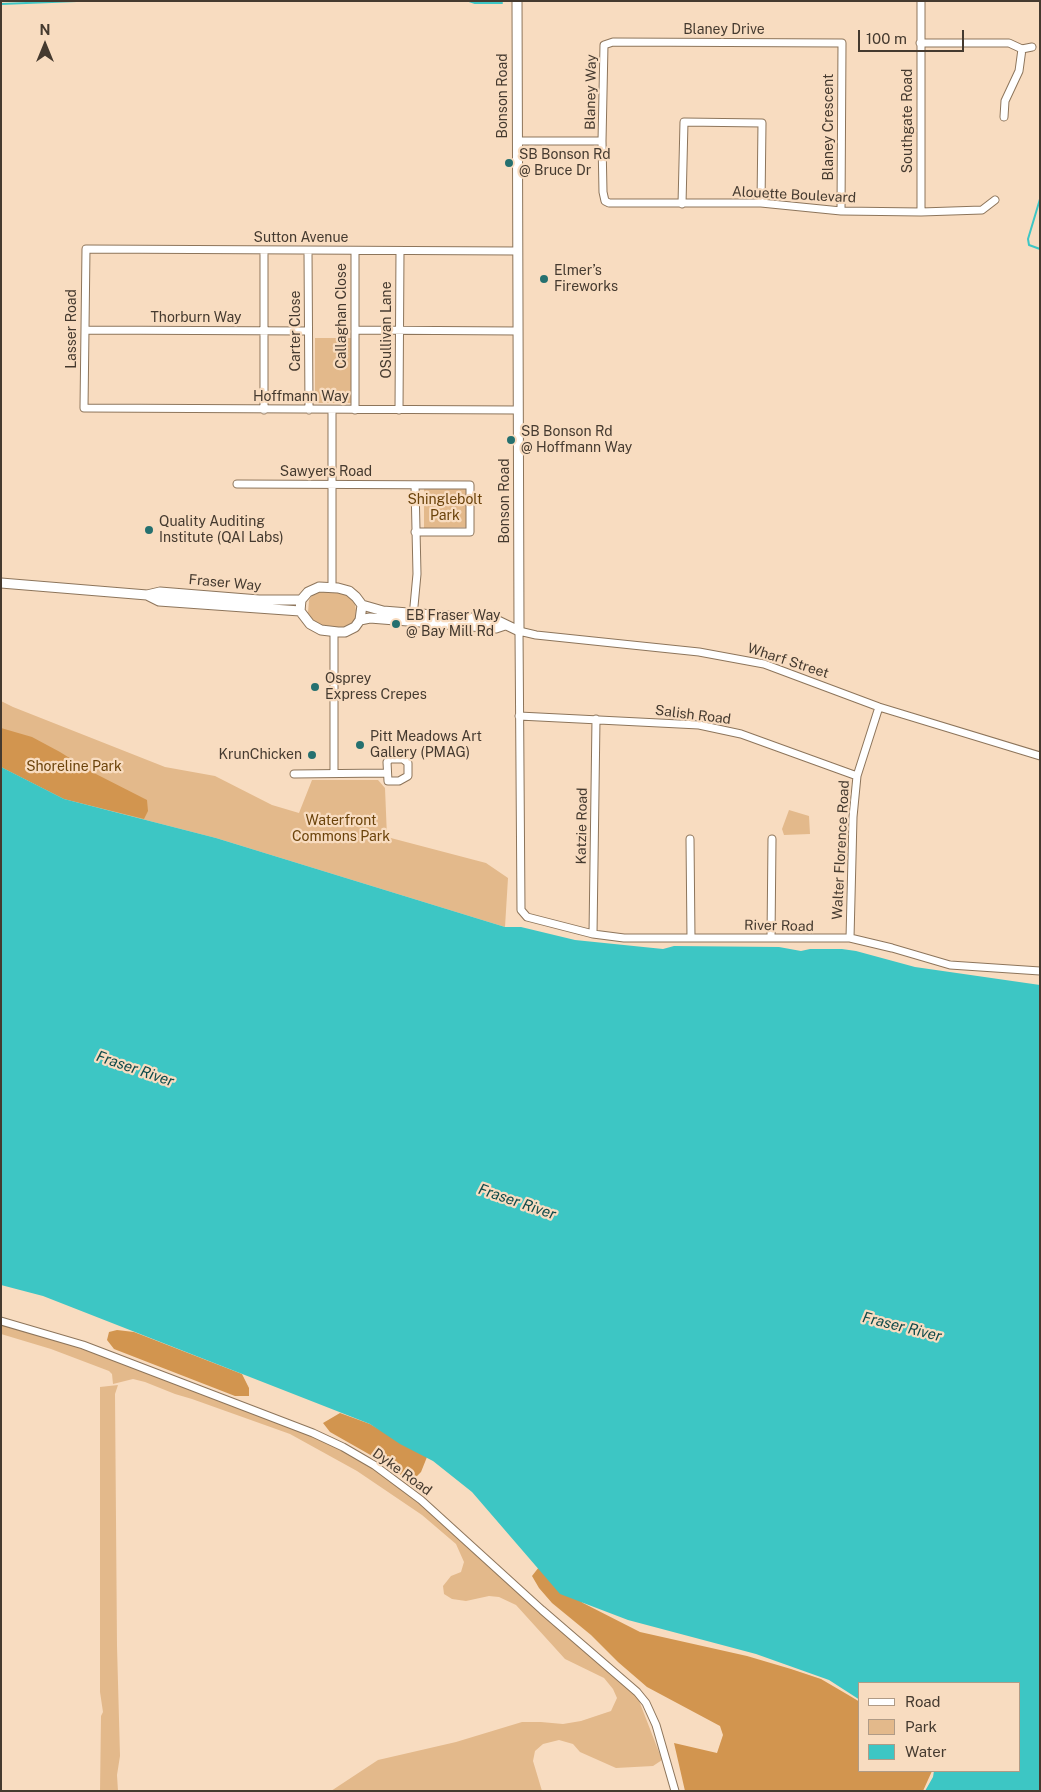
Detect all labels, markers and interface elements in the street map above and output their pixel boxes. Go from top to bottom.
north arrow [20,20,70,70]
scale bar [861,20,967,52]
text: N [40,22,50,38]
street label: Blaney Drive [683,22,765,38]
text: 100 m [866,30,907,47]
street label: Bonson Road [495,54,511,138]
street label: Blaney Way [582,54,600,130]
street label: Southgate Road [900,69,916,173]
street label: Blaney Crescent [821,74,837,180]
place label: SB Bonson Rd @ Bruce Dr [519,147,611,180]
marker: SB Bonson Rd @ Bruce Dr [503,157,515,169]
street label: Alouette Boulevard [731,183,857,207]
street label: Sutton Avenue [254,230,348,246]
street label: Callaghan Close [334,263,350,369]
place label: Elmer’s Fireworks [554,263,618,296]
marker: Elmer’s Fireworks [538,273,550,285]
street label: OSullivan Lane [379,281,395,379]
street label: Lasser Road [64,289,80,369]
street label: Carter Close [288,290,304,372]
street label: Thorburn Way [150,310,242,326]
street label: Hoffmann Way [253,389,349,405]
place label: SB Bonson Rd @ Hoffmann Way [521,424,632,457]
marker: SB Bonson Rd @ Hoffmann Way [505,434,517,446]
street label: Bonson Road [497,459,513,543]
street label: Sawyers Road [280,464,372,480]
park label: Shinglebolt Park [407,492,483,524]
place label: Quality Auditing Institute (QAI Labs) [159,514,284,546]
marker: Quality Auditing Institute (QAI Labs) [143,524,155,536]
street label: Fraser Way [188,571,262,595]
place label: EB Fraser Way @ Bay Mill Rd [406,608,500,640]
marker: EB Fraser Way @ Bay Mill Rd [390,618,402,630]
street label: Wharf Street [745,640,831,682]
place label: Osprey Express Crepes [325,671,427,704]
marker: Osprey Express Crepes [309,681,321,693]
street label: Salish Road [654,702,732,728]
place label: Pitt Meadows Art Gallery (PMAG) [370,729,482,762]
marker: Pitt Meadows Art Gallery (PMAG) [354,739,366,751]
place label: KrunChicken [218,747,302,763]
marker: KrunChicken [306,749,318,761]
park label: Shoreline Park [26,759,122,775]
street label: Walter Florence Road [829,780,853,920]
street label: Katzie Road [573,787,591,865]
park label: Waterfront Commons Park [292,813,390,846]
street label: River Road [744,917,814,935]
water label: Fraser River [94,1047,176,1091]
water label: Fraser River [476,1180,558,1224]
water label: Fraser River [861,1308,943,1346]
street label: Dyke Road [369,1445,435,1499]
legend [858,1682,1021,1772]
text: Road [905,1693,941,1710]
text: Park [905,1718,937,1735]
text: Water [905,1743,947,1760]

